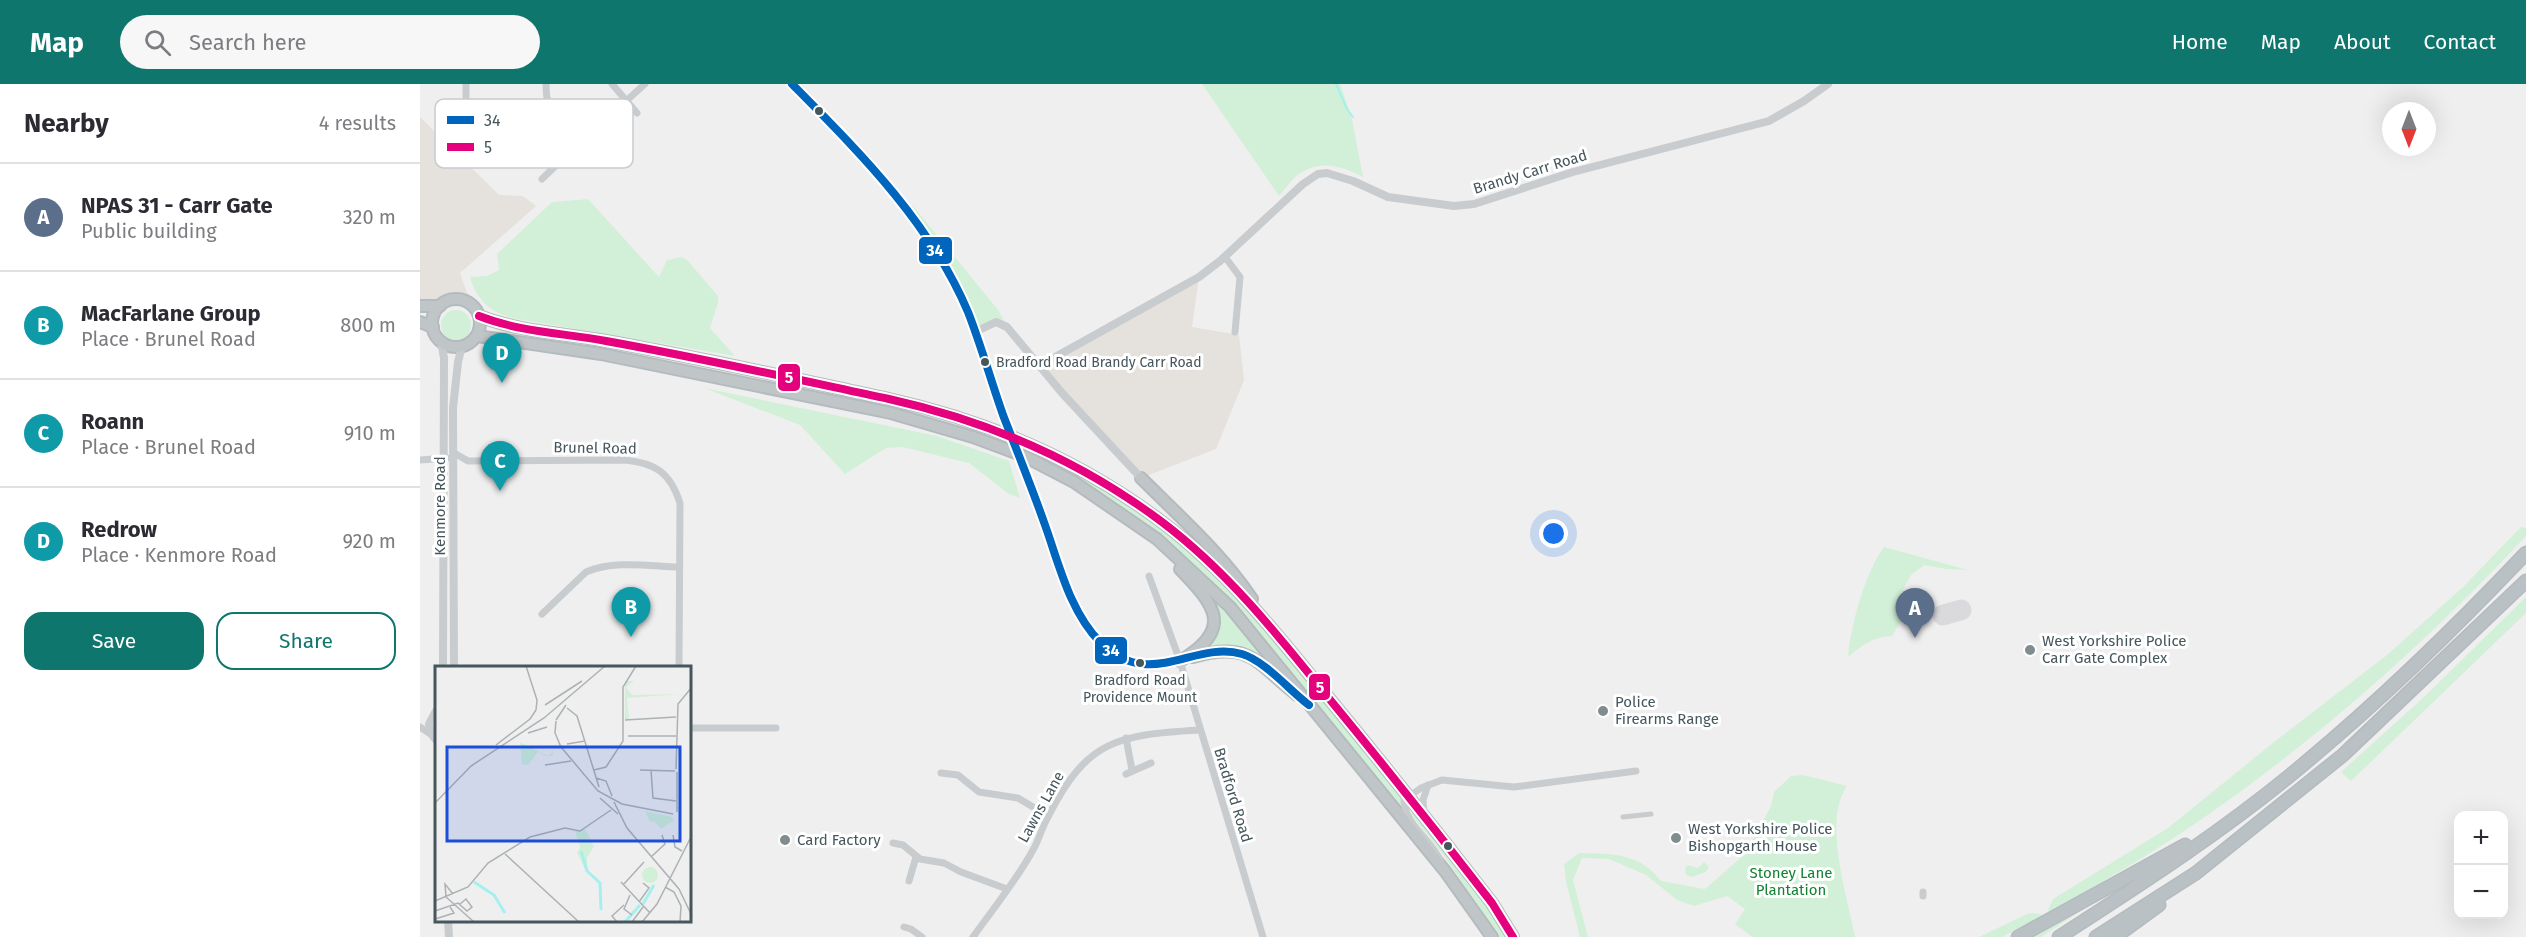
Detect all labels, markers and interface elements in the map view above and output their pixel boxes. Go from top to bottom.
search box [120,15,540,69]
text: Map [30,26,84,59]
icon: search [141,26,174,59]
text: Search here [189,29,307,56]
text: Home [2172,29,2228,55]
text: Map [2261,29,2301,55]
text: About [2334,29,2391,55]
text: Contact [2424,29,2496,55]
legend [435,99,633,168]
north arrow [2382,102,2436,156]
unlabelled marker [813,105,825,117]
text: Nearby [24,108,109,139]
text: 4 results [319,111,396,135]
text: 34 [484,111,501,130]
text: 5 [484,138,492,157]
street label: Brandy Carr Road [1471,146,1589,198]
text: NPAS 31 - Carr Gate [81,192,273,219]
text: A [38,205,49,229]
text: 320 m [343,205,396,229]
text: Public building [81,219,217,243]
line badge: 34 [918,236,953,265]
text: 34 [925,241,944,260]
text: MacFarlane Group [81,300,261,327]
text: B [37,313,50,337]
text: 800 m [340,313,396,337]
text: Place · Brunel Road [81,327,256,351]
pin: D [482,334,521,383]
place label: Bradford Road Brandy Carr Road [996,354,1202,371]
marker: Bradford Road Brandy Carr Road [979,356,991,368]
line badge: 5 [777,363,801,392]
text: 5 [785,368,794,387]
text: Roann [81,408,144,435]
text: C [38,421,49,445]
text: 910 m [344,421,396,445]
text: Place · Brunel Road [81,435,256,459]
street label: Brunel Road [553,438,637,458]
pin: C [480,442,520,491]
street label: Kenmore Road [431,456,449,556]
text: Redrow [81,516,157,543]
your location [1539,519,1568,548]
text: D [37,529,50,553]
text: 920 m [342,529,396,553]
text: Place · Kenmore Road [81,543,277,567]
pin: B [612,588,650,637]
pin: A [1896,588,1934,638]
button: Save [24,612,204,670]
button: Share [216,612,396,670]
place label: West Yorkshire Police Carr Gate Complex [2042,632,2187,667]
line badge: 34 [1094,636,1128,665]
text: 34 [1101,641,1120,660]
marker: West Yorkshire Police Carr Gate Complex [2023,643,2037,657]
marker: Bradford Road Providence Mount [1134,657,1146,669]
inset map [435,666,692,922]
place label: Bradford Road Providence Mount [1083,672,1198,706]
line badge: 5 [1308,673,1331,701]
text: 5 [1316,678,1325,697]
place label: Police Firearms Range [1615,693,1719,728]
marker: Police Firearms Range [1596,704,1610,718]
street label: Bradford Road [1210,745,1256,845]
street label: Lawns Lane [1014,768,1068,846]
map controls [2454,811,2508,919]
button: + [2454,811,2508,865]
place label: West Yorkshire Police Bishopgarth House [1688,820,1833,855]
place label: Card Factory [797,831,881,849]
marker: West Yorkshire Police Bishopgarth House [1669,831,1683,845]
marker: Card Factory [778,833,792,847]
unlabelled marker [1442,840,1454,852]
park label: Stoney Lane Plantation [1750,864,1832,899]
button: − [2454,865,2508,919]

